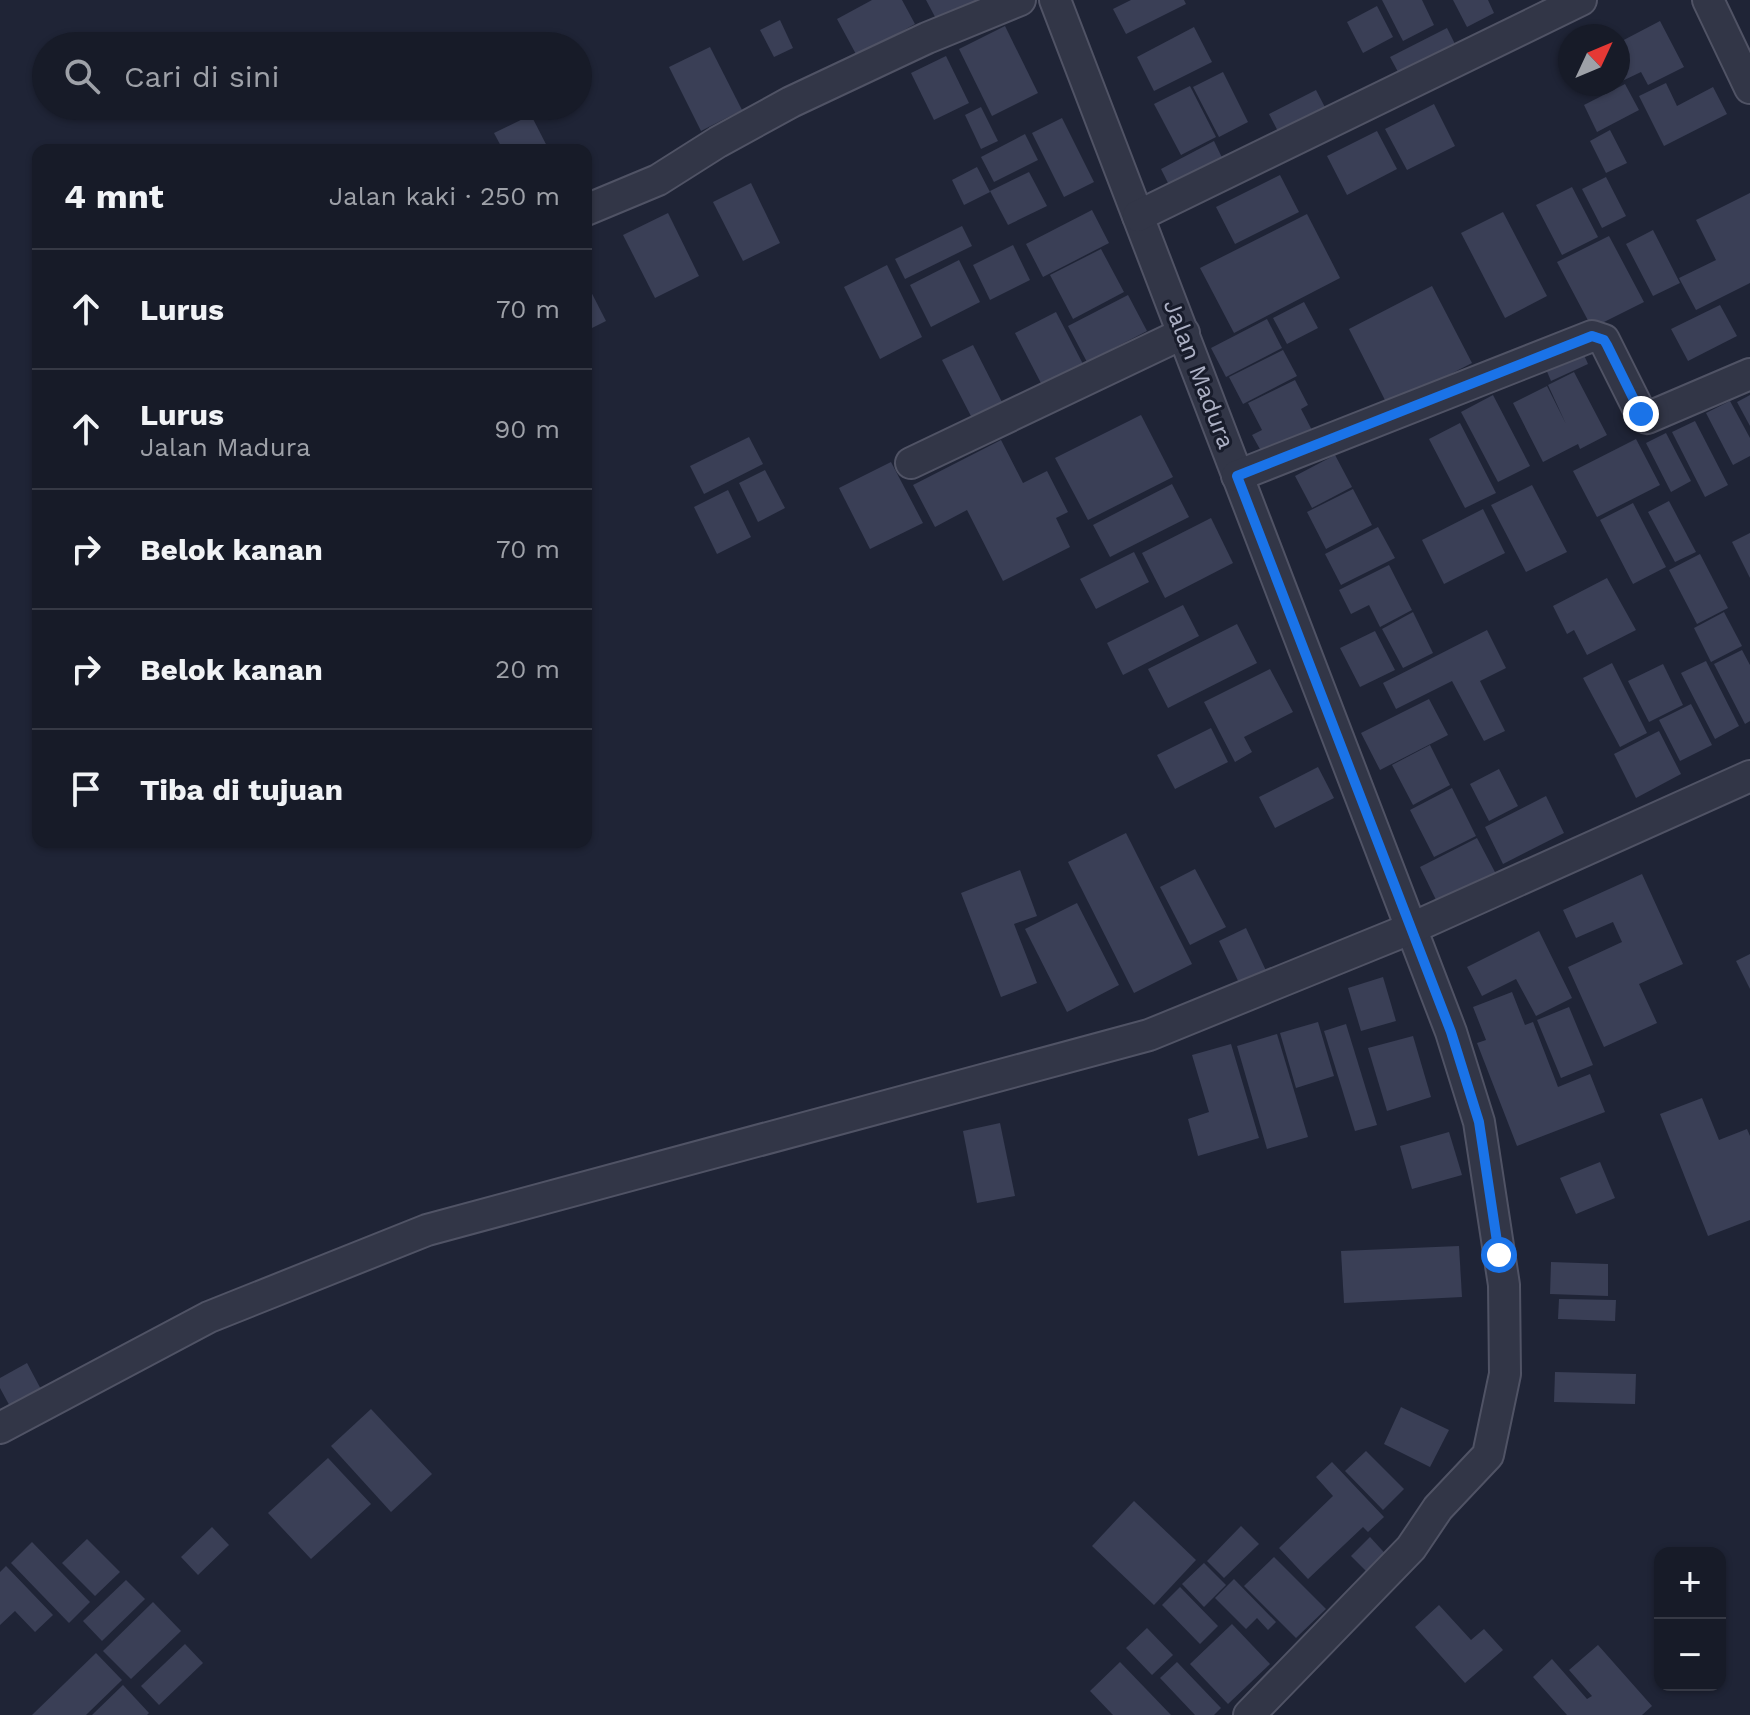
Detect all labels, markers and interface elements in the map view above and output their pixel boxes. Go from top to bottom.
north arrow [1558,24,1630,96]
search box [32,32,592,120]
icon: search [60,54,104,98]
text: Cari di sini [124,59,279,94]
text: 4 mnt [64,176,164,216]
text: Jalan kaki · 250 m [329,181,560,211]
icon: ahead [64,287,108,331]
text: Lurus [140,292,224,327]
text: 70 m [496,294,560,324]
street label: Jalan Madura [1158,295,1240,453]
route end [1623,396,1659,432]
text: Lurus [140,397,224,432]
icon: ahead [64,407,108,451]
text: 90 m [494,414,560,444]
text: Jalan Madura [140,432,311,462]
icon: right [64,527,108,571]
text: Belok kanan [140,532,323,567]
text: 70 m [496,534,560,564]
icon: right [64,647,108,691]
text: Belok kanan [140,652,323,687]
text: 20 m [495,654,560,684]
icon: arrive [64,767,108,811]
text: Tiba di tujuan [140,772,343,807]
route start [1481,1237,1517,1273]
map controls [1654,1547,1726,1691]
button: + [1654,1547,1726,1619]
button: − [1654,1619,1726,1691]

